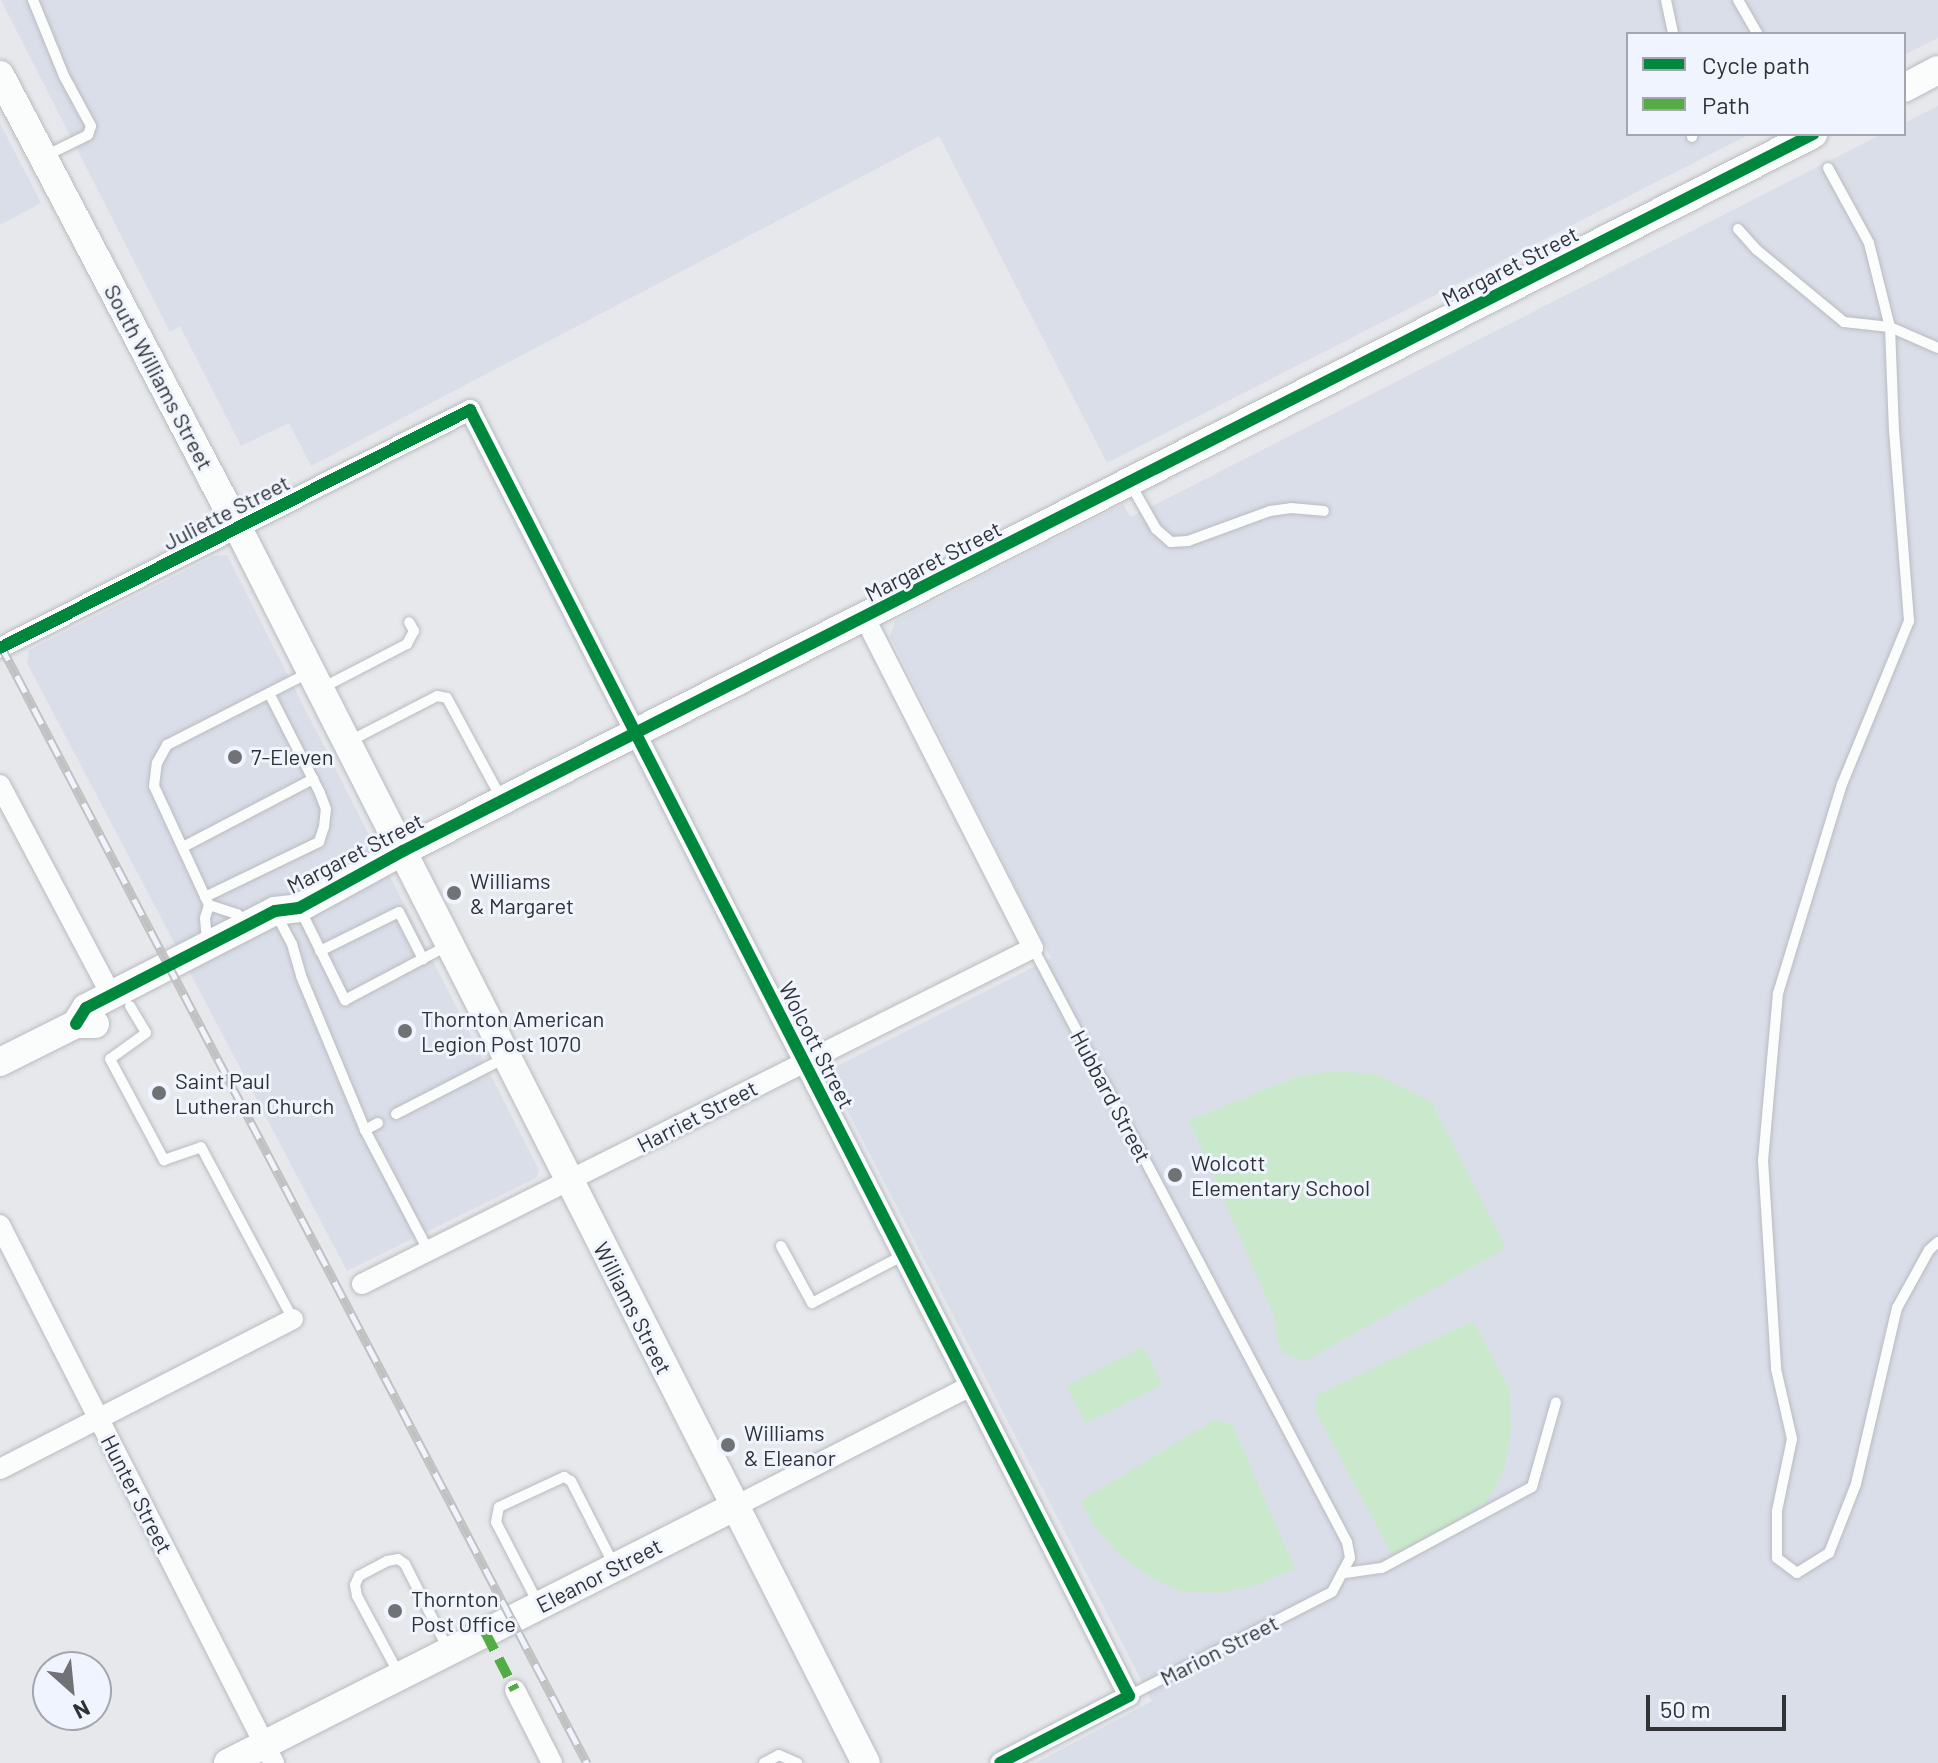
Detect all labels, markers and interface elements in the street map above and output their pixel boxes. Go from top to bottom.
legend [1626,32,1906,136]
text: Cycle path [1702,50,1810,79]
text: Path [1702,90,1750,119]
street label: Margaret Street [1437,220,1583,312]
street label: South Williams Street [99,280,219,474]
street label: Juliette Street [158,469,294,555]
street label: Margaret Street [860,515,1006,607]
place label: 7-Eleven [251,744,334,770]
marker: 7-Eleven [226,748,244,766]
street label: Margaret Street [282,807,428,899]
place label: Williams & Margaret [470,867,574,918]
marker: Williams & Margaret [445,884,463,902]
street label: Wolcott Street [774,977,860,1113]
place label: Thornton American Legion Post 1070 [421,1005,604,1056]
marker: Thornton American Legion Post 1070 [396,1022,414,1040]
street label: Hubbard Street [1065,1025,1157,1167]
place label: Saint Paul Lutheran Church [175,1067,334,1118]
street label: Harriet Street [633,1074,761,1158]
marker: Saint Paul Lutheran Church [150,1084,168,1102]
place label: Wolcott Elementary School [1191,1149,1370,1200]
marker: Wolcott Elementary School [1166,1166,1184,1184]
street label: Williams Street [588,1237,678,1379]
place label: Williams & Eleanor [744,1419,836,1470]
street label: Hunter Street [96,1430,178,1558]
marker: Williams & Eleanor [719,1436,737,1454]
street label: Eleanor Street [532,1532,666,1618]
place label: Thornton Post Office [411,1585,516,1636]
marker: Thornton Post Office [386,1602,404,1620]
street label: Marion Street [1156,1609,1282,1691]
north arrow [32,1651,112,1731]
scale bar [1650,1679,1790,1729]
text: 50 m [1660,1694,1711,1723]
text: N [70,1696,94,1726]

